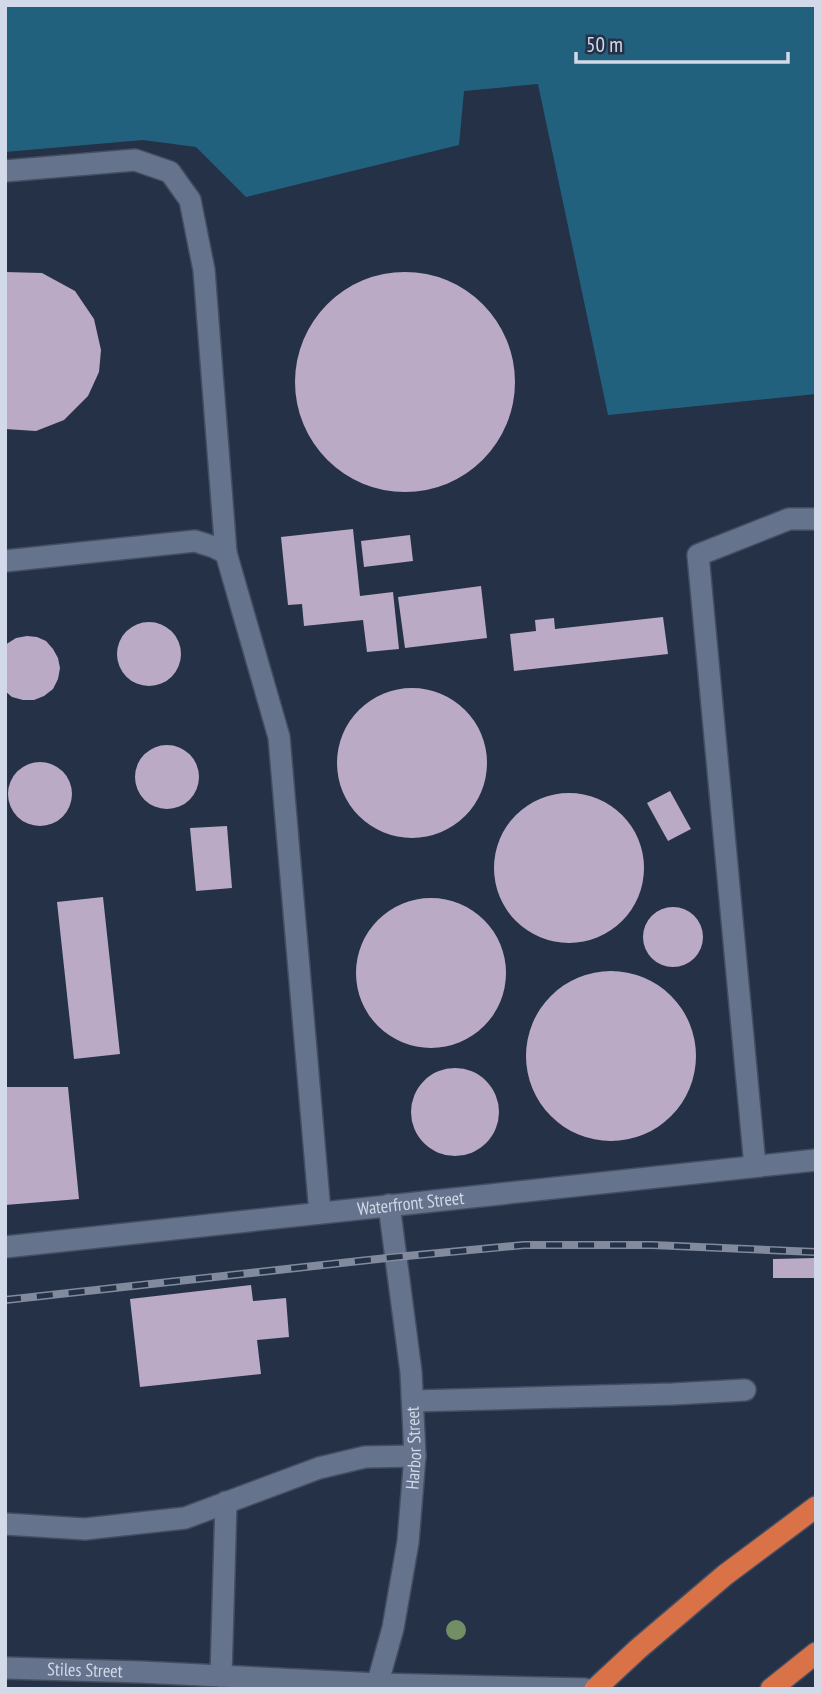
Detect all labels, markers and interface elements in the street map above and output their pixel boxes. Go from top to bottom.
scale bar [576,21,788,65]
text: 50 m [586,31,623,58]
street label: Waterfront Street [356,1186,465,1220]
street label: Harbor Street [400,1406,426,1490]
street label: Stiles Street [47,1657,123,1682]

